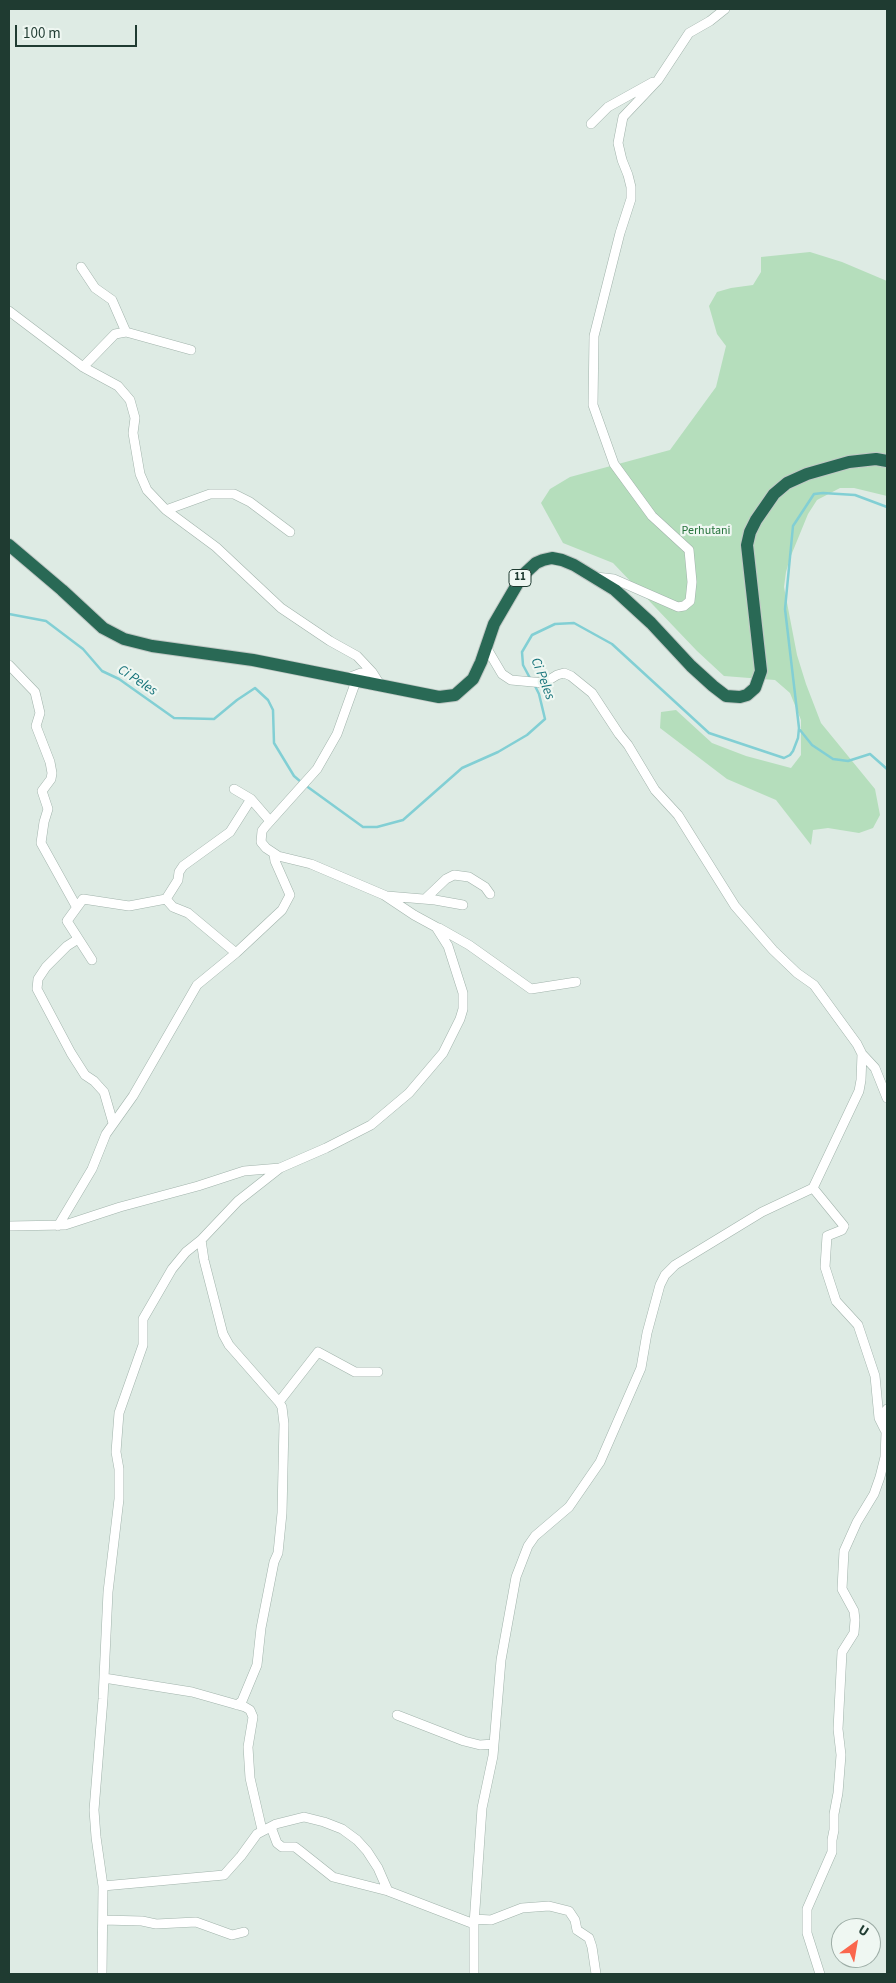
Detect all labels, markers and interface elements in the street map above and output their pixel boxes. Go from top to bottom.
scale bar [18,15,140,47]
text: 100 m [23,23,61,44]
park label: Perhutani [681,524,731,538]
road number: 11 [509,570,531,586]
water label: Ci Peles [526,656,558,702]
water label: Ci Peles [114,662,160,700]
north arrow [831,1918,881,1968]
text: U [854,1920,873,1942]

